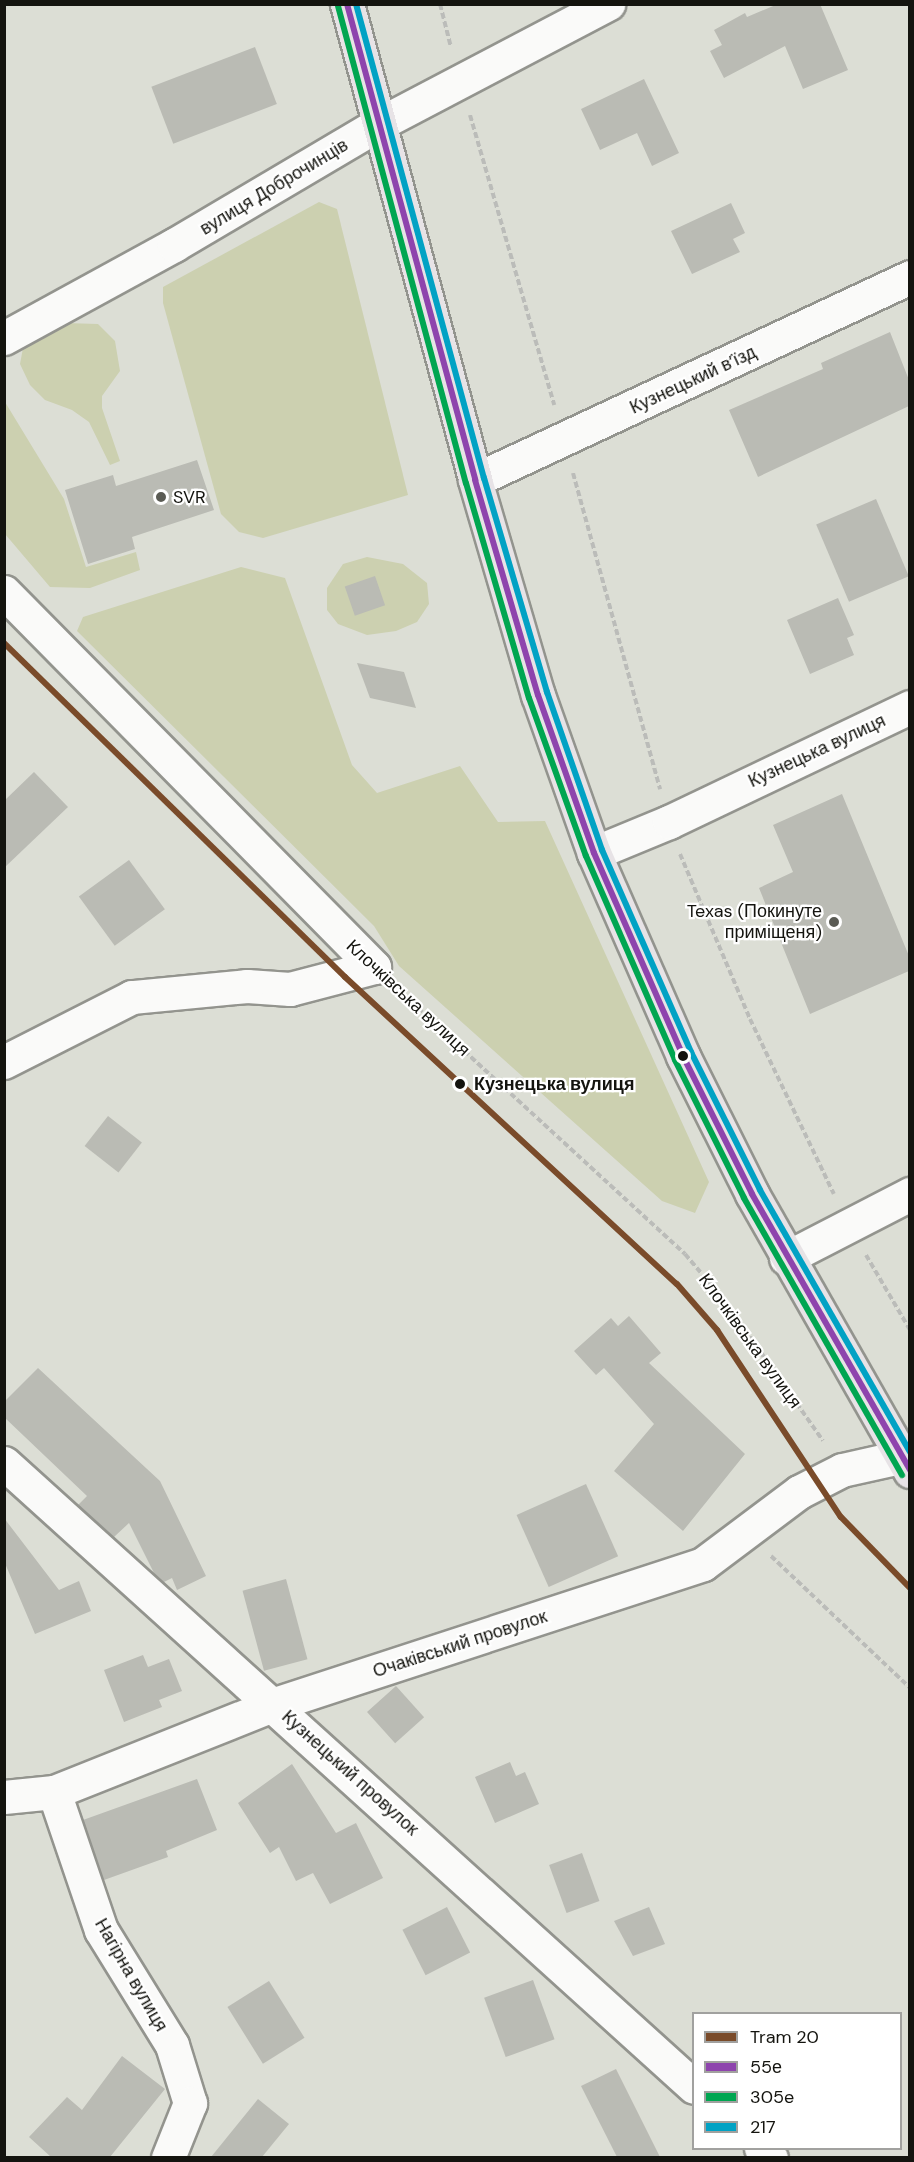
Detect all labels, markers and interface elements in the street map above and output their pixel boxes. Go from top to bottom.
street label: вулиця Доброчинців [196,134,352,240]
street label: Кузнецький в’їзд [626,341,760,419]
place label: SVR [173,486,206,508]
marker: SVR [154,490,168,504]
street label: Кузнецька вулиця [745,710,889,792]
place label: Texas (Покинуте приміщеня) [687,901,822,944]
marker: Texas (Покинуте приміщеня) [827,915,841,929]
street label: Клочківська вулиця [342,935,474,1061]
unlabelled marker [677,1050,689,1062]
place label: Кузнецька вулиця [474,1073,634,1095]
marker: Кузнецька вулиця [451,1075,469,1093]
street label: Клочківська вулиця [694,1269,806,1413]
street label: Очаківський провулок [370,1606,550,1682]
street label: Кузнецький провулок [277,1706,423,1840]
street label: Нагірна вулиця [90,1915,172,2035]
legend [692,2012,902,2150]
text: Tram 20 [750,2025,819,2049]
text: 55е [750,2055,782,2079]
text: 305e [750,2085,794,2109]
text: 217 [750,2115,776,2139]

